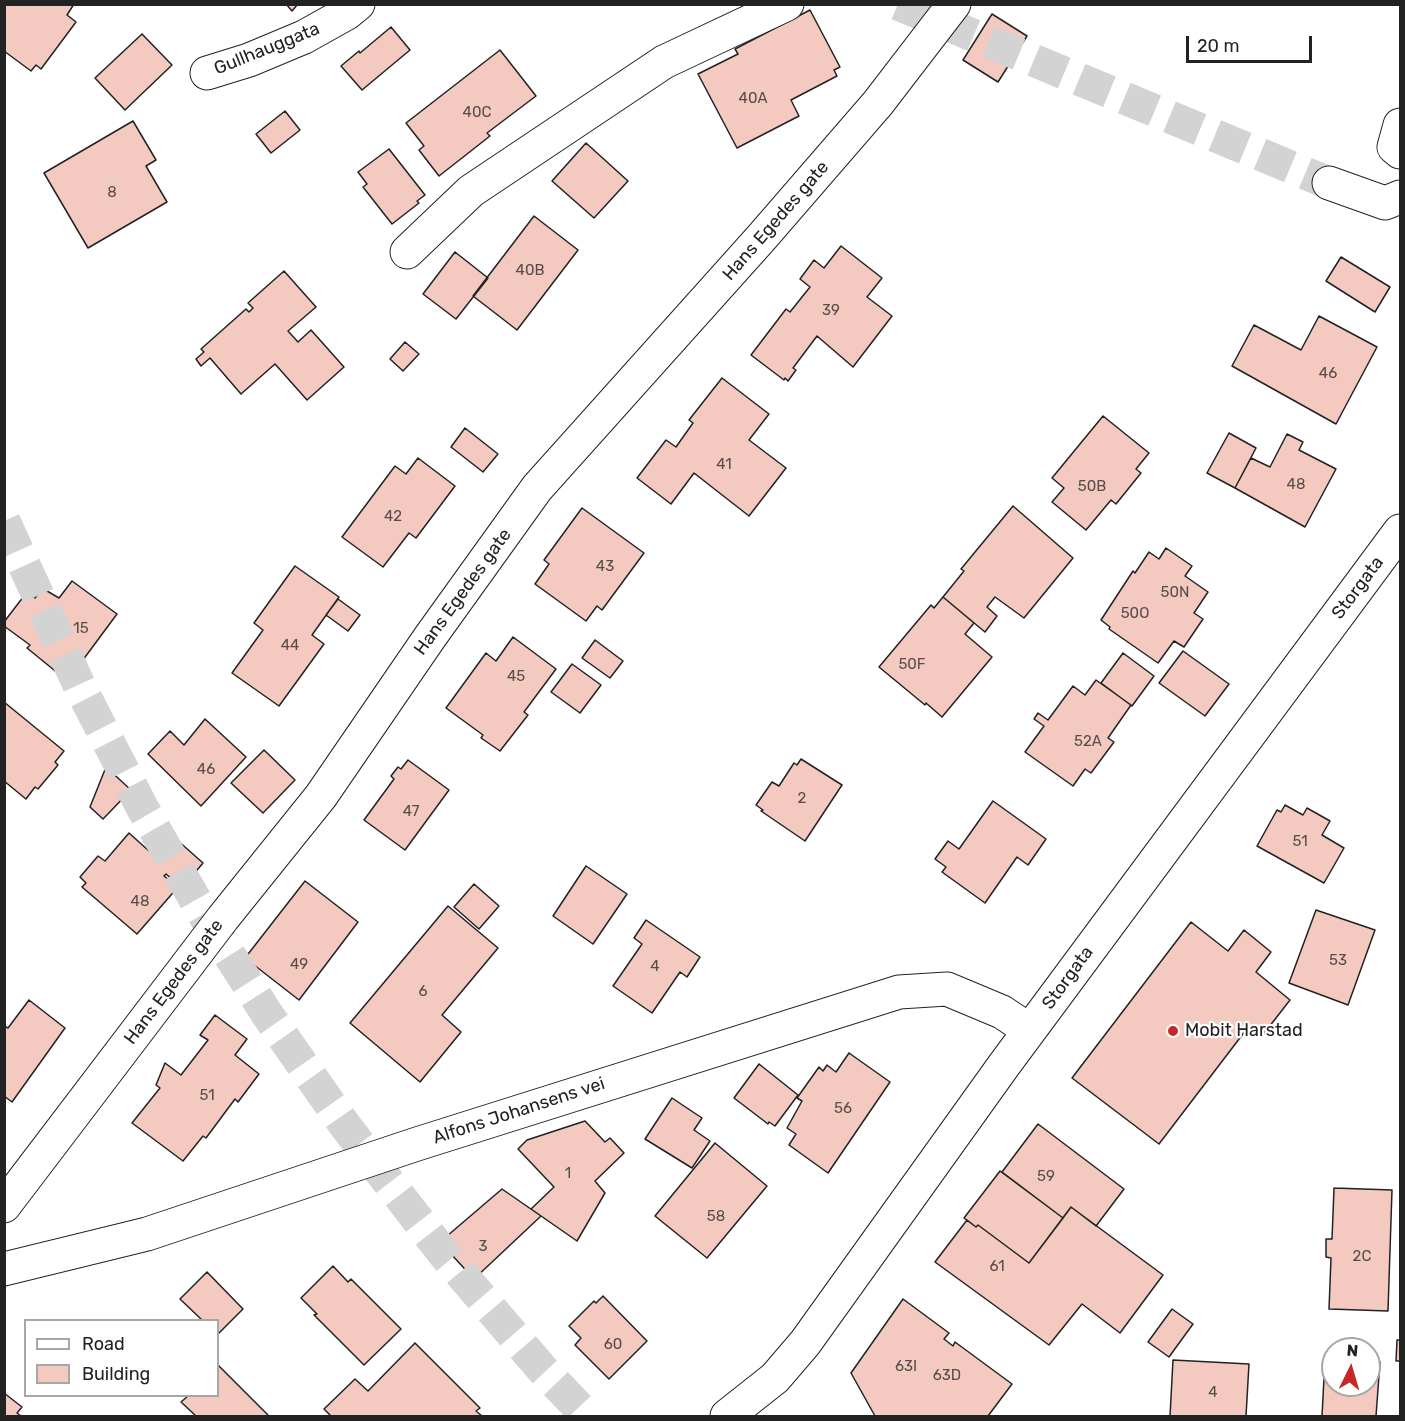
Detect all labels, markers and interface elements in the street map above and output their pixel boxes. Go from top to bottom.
street label: Gullhauggata [211,18,323,80]
scale bar [1189,24,1315,62]
text: 20 m [1197,35,1239,57]
house number: 40A [739,90,767,108]
house number: 40C [463,104,491,122]
street label: Hans Egedes gate [718,157,834,285]
house number: 8 [107,184,117,202]
house number: 40B [516,262,544,280]
house number: 39 [822,302,840,320]
house number: 46 [1319,365,1337,383]
house number: 41 [716,456,732,474]
house number: 48 [1287,476,1305,494]
house number: 50B [1078,478,1106,496]
house number: 42 [384,508,402,526]
street label: Hans Egedes gate [410,525,516,659]
street label: Storgata [1327,552,1389,624]
house number: 43 [596,558,614,576]
house number: 50N [1161,584,1189,602]
house number: 50O [1121,605,1149,623]
house number: 15 [73,620,89,638]
house number: 44 [281,637,299,655]
house number: 50F [898,656,926,674]
house number: 45 [507,668,525,686]
house number: 52A [1074,733,1102,751]
house number: 46 [197,761,215,779]
house number: 2 [798,790,806,808]
house number: 47 [403,803,419,821]
house number: 51 [1292,833,1308,851]
house number: 48 [131,893,149,911]
street label: Hans Egedes gate [120,915,228,1049]
street label: Storgata [1038,942,1098,1014]
house number: 53 [1329,952,1347,970]
house number: 49 [290,956,308,974]
house number: 4 [650,958,660,976]
house number: 6 [418,983,428,1001]
place label: Mobit Harstad [1185,1020,1303,1042]
marker: Mobit Harstad [1166,1024,1180,1038]
street label: Alfons Johansens vei [430,1073,608,1149]
house number: 51 [199,1087,215,1105]
house number: 56 [834,1100,852,1118]
house number: 1 [565,1165,571,1183]
house number: 59 [1037,1168,1055,1186]
house number: 58 [707,1208,725,1226]
house number: 3 [478,1238,488,1256]
house number: 2C [1353,1248,1371,1266]
house number: 61 [989,1258,1005,1276]
legend [24,1319,219,1397]
text: Road [82,1333,125,1355]
house number: 60 [604,1336,622,1354]
north arrow [1321,1337,1381,1397]
text: N [1346,1341,1359,1361]
house number: 63I [895,1358,917,1376]
text: Building [82,1363,150,1385]
house number: 63D [933,1367,961,1385]
house number: 4 [1208,1384,1218,1402]

